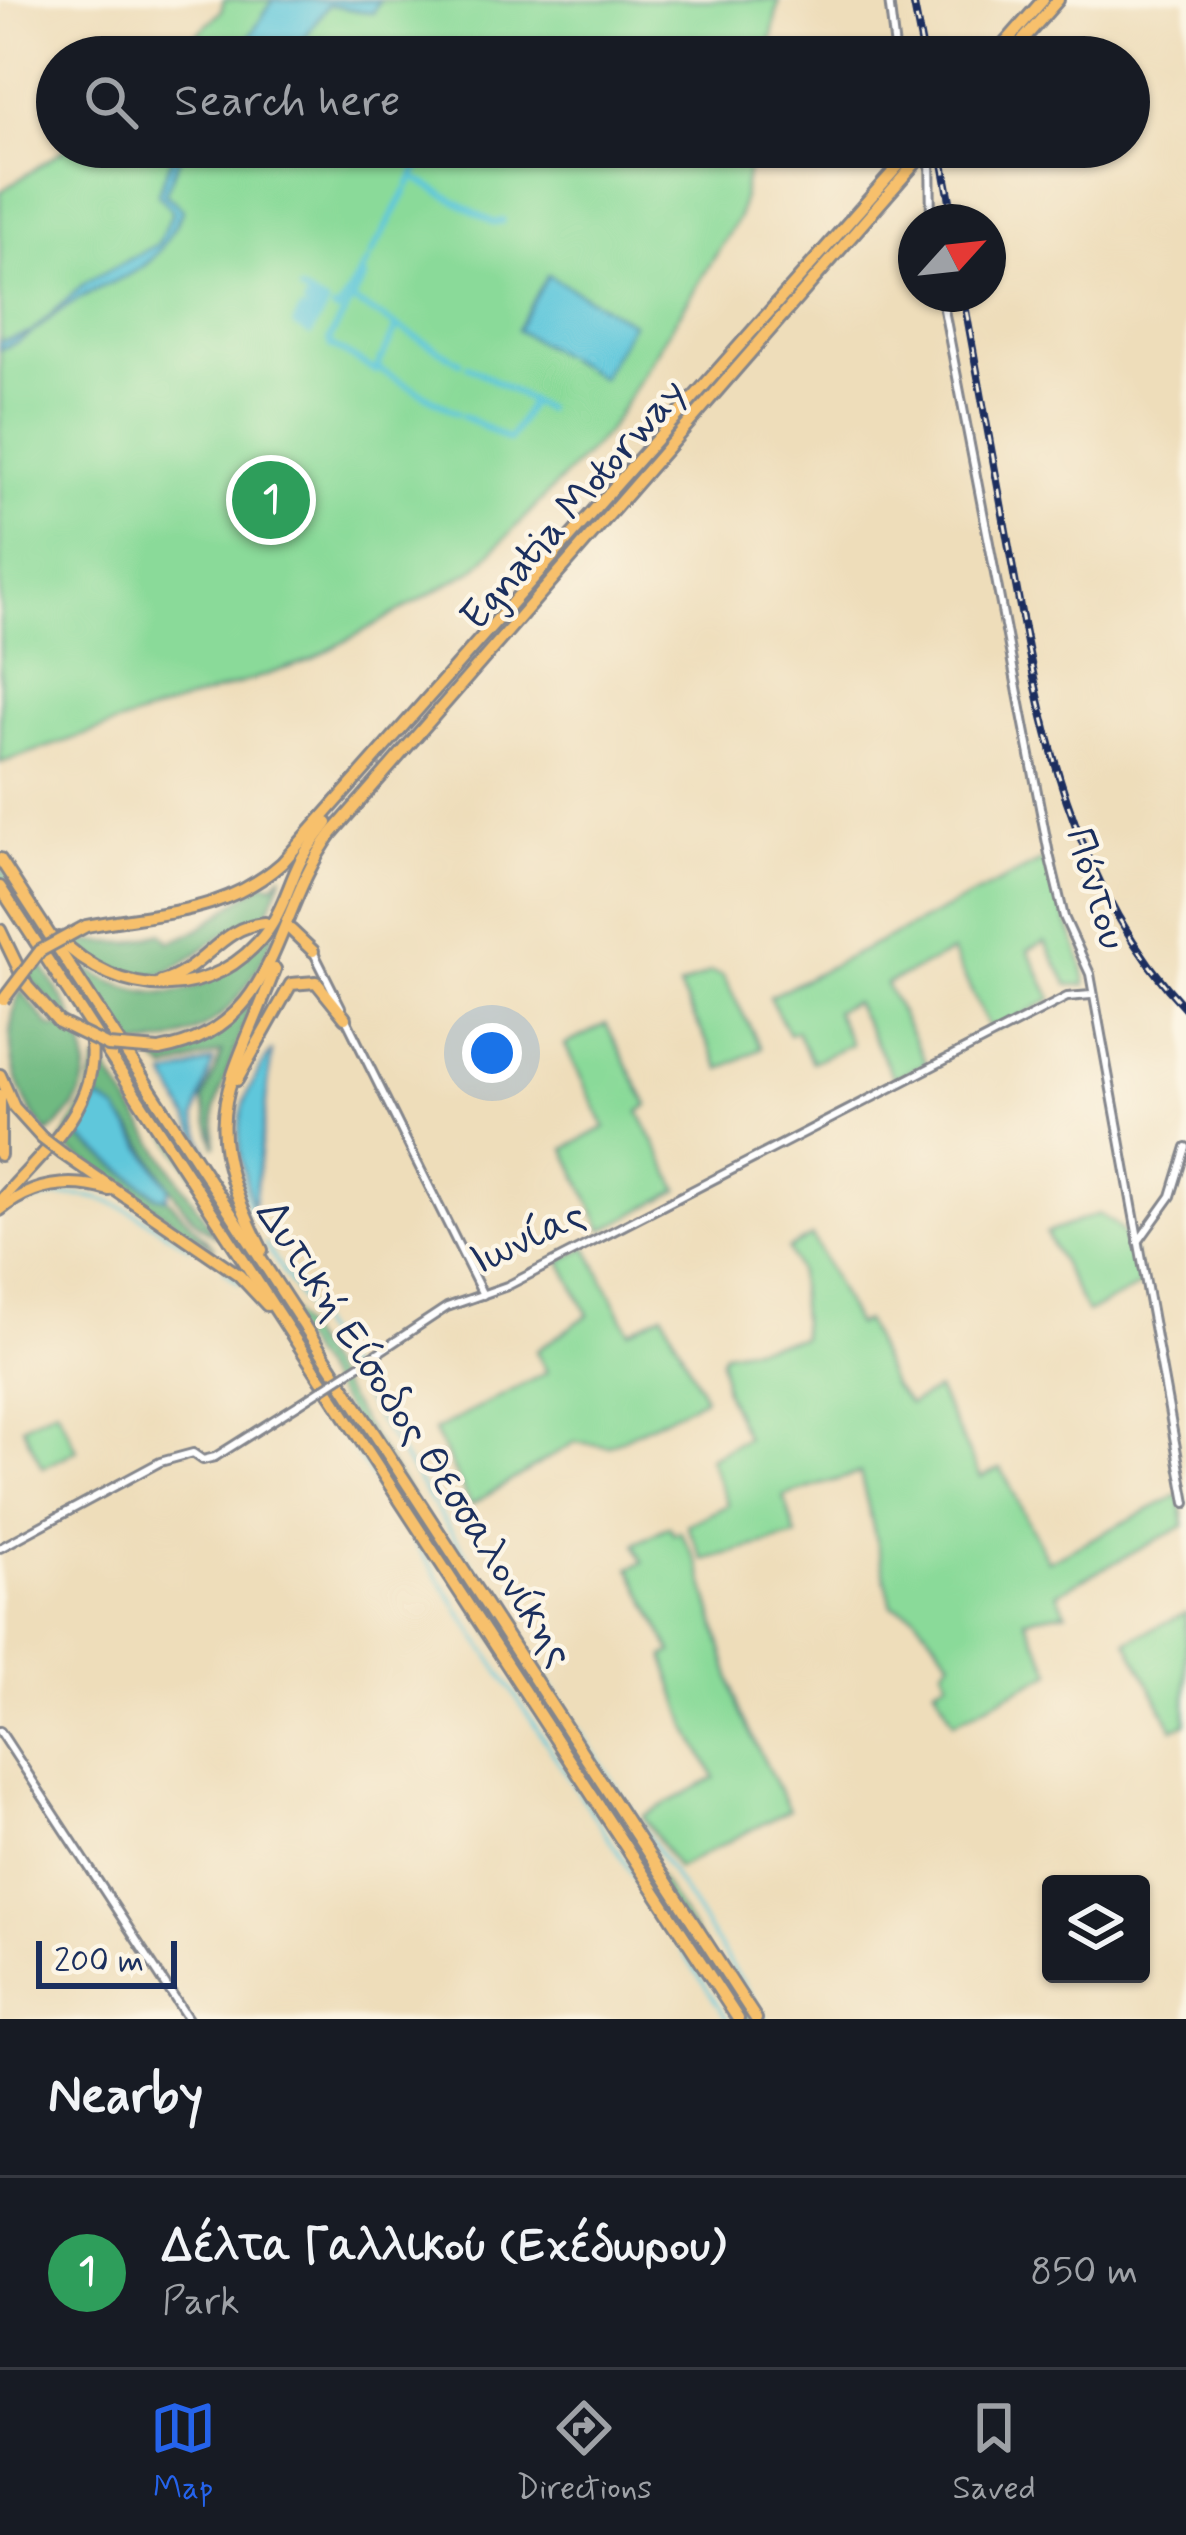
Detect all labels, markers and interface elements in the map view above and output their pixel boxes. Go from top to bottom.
search box [36,36,1150,168]
icon: search [78,69,144,135]
text: Search here [174,73,401,132]
north arrow [898,204,1006,312]
street label: Egnatia Motorway [449,367,699,643]
pin: 1 [232,455,310,545]
street label: Πόντου [1051,821,1139,957]
your location [462,1023,522,1083]
street label: Ιωνίας [461,1188,595,1290]
street label: Δυτική Είσοδος Θεσσαλονίκης [242,1190,586,1678]
map controls [1042,1875,1150,1983]
button: layers [1042,1875,1150,1983]
scale bar [36,1935,177,1988]
text: 200 m [54,1940,144,1984]
text: Nearby [48,2064,203,2130]
text: Δέλτα Γαλλικού (Εχέδωρου) [162,2218,726,2277]
text: 1 [78,2247,96,2298]
text: 850 m [1030,2247,1138,2298]
text: Park [162,2277,240,2328]
tab: Map [150,2395,216,2511]
tab: Directions [516,2395,652,2511]
tab: Saved [952,2395,1036,2511]

